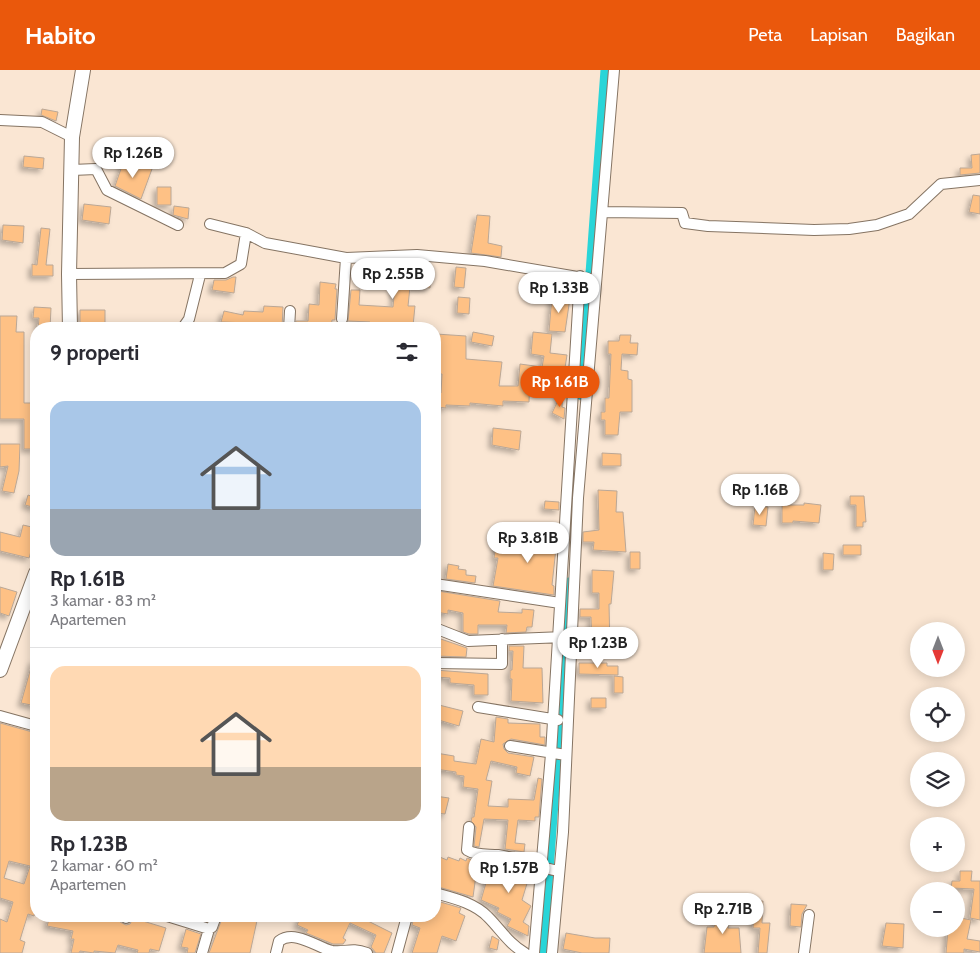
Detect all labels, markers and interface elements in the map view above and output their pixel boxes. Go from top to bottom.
text: Habito [25,21,96,50]
text: Peta [748,24,782,46]
text: Lapisan [810,24,868,46]
text: Bagikan [896,24,955,46]
pin: Rp 1.26B [81,136,185,179]
text: Rp 1.26B [103,143,163,162]
pin: Rp 2.55B [341,258,445,300]
text: Rp 2.55B [362,264,424,283]
pin: Rp 1.33B [507,272,611,314]
text: Rp 1.33B [529,278,589,297]
icon: filters [393,338,421,366]
text: 9 properti [50,340,139,365]
pin: Rp 1.61B [508,366,612,408]
text: Rp 1.61B [531,372,589,391]
icon: home [191,433,281,523]
pin: Rp 1.16B [708,474,812,516]
text: Rp 1.16B [732,480,788,499]
pin: Rp 3.81B [476,522,580,564]
text: Rp 3.81B [498,528,558,547]
text: Rp 1.61B [50,566,125,591]
text: 3 kamar · 83 m² [50,591,156,610]
text: Apartemen [50,610,126,629]
north arrow [910,622,965,678]
map controls [910,622,965,937]
pin: Rp 1.23B [546,626,650,669]
text: Rp 1.23B [568,633,628,652]
button: locate [910,687,965,742]
icon: home [191,699,281,789]
button: layers [910,752,965,807]
button: + [910,817,965,872]
text: Rp 1.23B [50,831,128,856]
pin: Rp 1.57B [457,852,561,894]
text: 2 kamar · 60 m² [50,856,158,875]
text: Rp 1.57B [480,858,538,877]
text: Apartemen [50,875,126,894]
button: − [910,882,965,937]
pin: Rp 2.71B [671,892,775,935]
text: Rp 2.71B [694,899,752,918]

